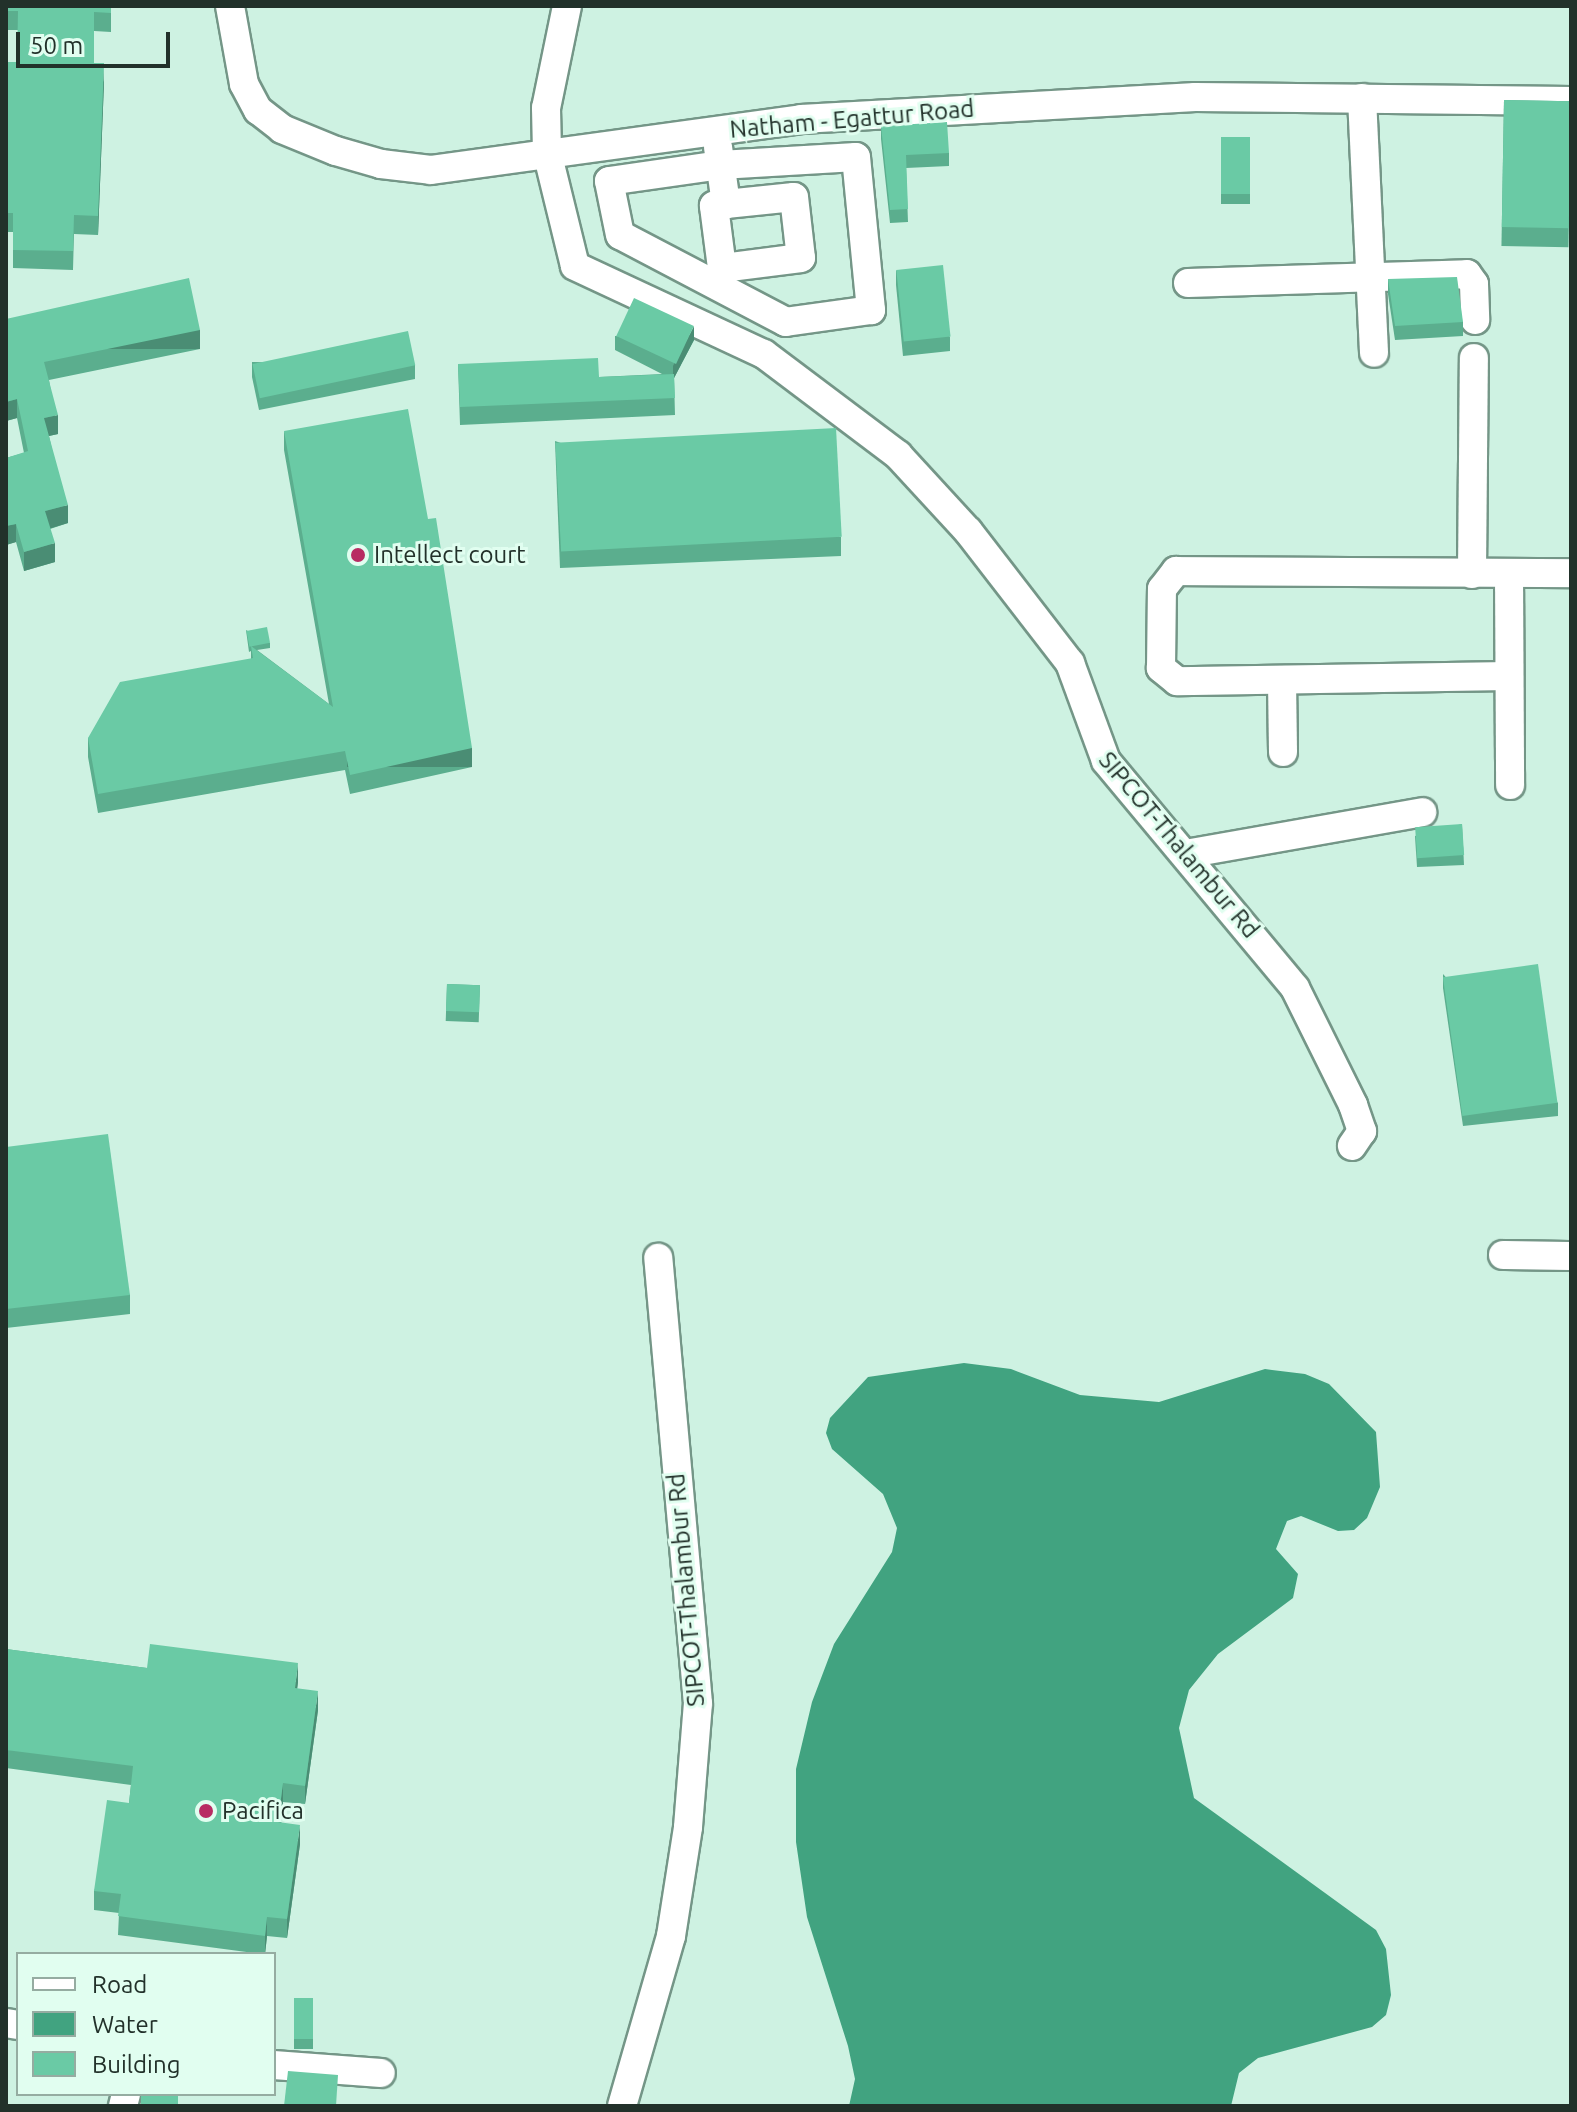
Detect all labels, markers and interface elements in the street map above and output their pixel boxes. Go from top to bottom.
scale bar [20,16,174,66]
text: 50 m [30,32,83,59]
street label: Natham - Egattur Road [729,94,975,144]
place label: Intellect court [374,541,526,569]
marker: Intellect court [349,546,367,564]
street label: SIPCOT-Thalambur Rd [1093,746,1265,944]
street label: SIPCOT-Thalambur Rd [661,1472,711,1708]
place label: Pacifica [222,1797,304,1825]
marker: Pacifica [197,1802,215,1820]
legend [16,1952,276,2096]
text: Road [92,1971,147,1998]
text: Water [92,2011,158,2038]
text: Building [92,2051,180,2078]

